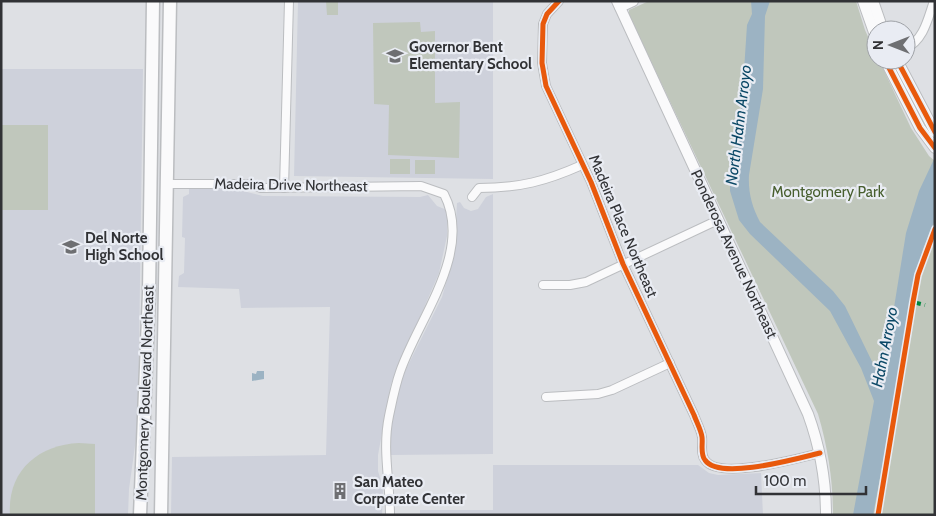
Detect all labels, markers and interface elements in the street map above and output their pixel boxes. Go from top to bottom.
north arrow [866,20,916,70]
place label: Governor Bent Elementary School [409,38,532,73]
text: N [869,40,887,50]
school or university icon: Governor Bent Elementary School [385,46,405,66]
water label: North Hahn Arroyo [722,64,755,186]
street label: Madeira Place Northeast [585,152,661,300]
street label: Ponderosa Avenue Northeast [687,167,781,341]
street label: Madeira Drive Northeast [214,175,368,195]
park label: Montgomery Park [772,183,885,201]
place label: Del Norte High School [85,229,163,264]
school or university icon: Del Norte High School [61,237,81,257]
street label: Montgomery Boulevard Northeast [132,285,158,501]
water label: Hahn Arroyo [867,305,902,389]
scale bar [756,464,866,496]
text: 100 m [764,472,806,490]
place label: San Mateo Corporate Center [354,473,465,508]
building icon: San Mateo Corporate Center [330,481,350,501]

